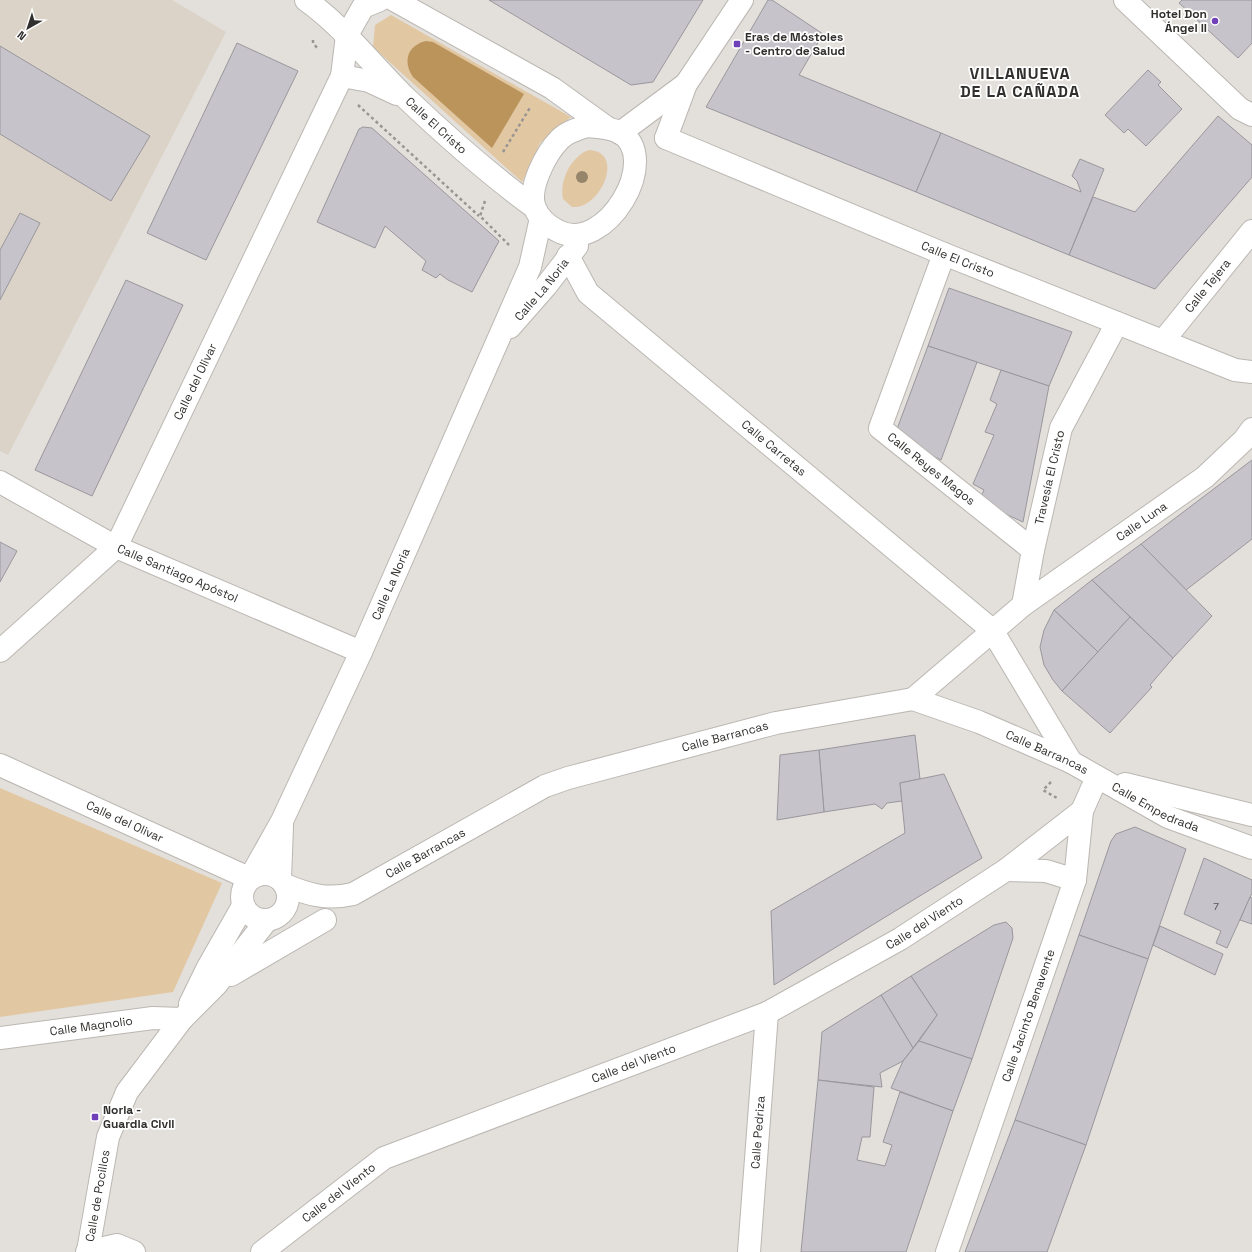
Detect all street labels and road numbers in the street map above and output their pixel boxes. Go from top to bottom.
street label: Calle El Cristo [402,94,470,158]
street label: Calle El Cristo [919,237,997,281]
street label: Calle La Noria [511,255,573,324]
street label: Calle Tejera [1181,256,1234,316]
street label: Calle del Olivar [170,340,221,423]
street label: Calle Carretas [738,416,810,480]
street label: Calle Reyes Magos [884,429,978,509]
street label: Travesía El Cristo [1031,429,1068,526]
street label: Calle Luna [1113,498,1170,545]
street label: Calle Santiago Apóstol [115,540,241,606]
street label: Calle La Noria [368,546,414,623]
street label: Calle Barrancas [680,717,770,756]
street label: Calle Barrancas [1003,727,1091,778]
street label: Calle Empedrada [1109,779,1201,836]
street label: Calle del Olivar [83,797,166,846]
street label: Calle Barrancas [383,824,468,882]
street label: Calle del Viento [883,892,966,953]
street label: Calle Jacinto Benavente [998,947,1059,1084]
street label: Calle Magnolio [49,1013,134,1039]
street label: Calle del Viento [589,1040,678,1087]
street label: Calle Pedriza [747,1095,769,1169]
street label: Calle de Pocillos [82,1149,114,1243]
street label: Calle del Viento [299,1159,379,1226]

